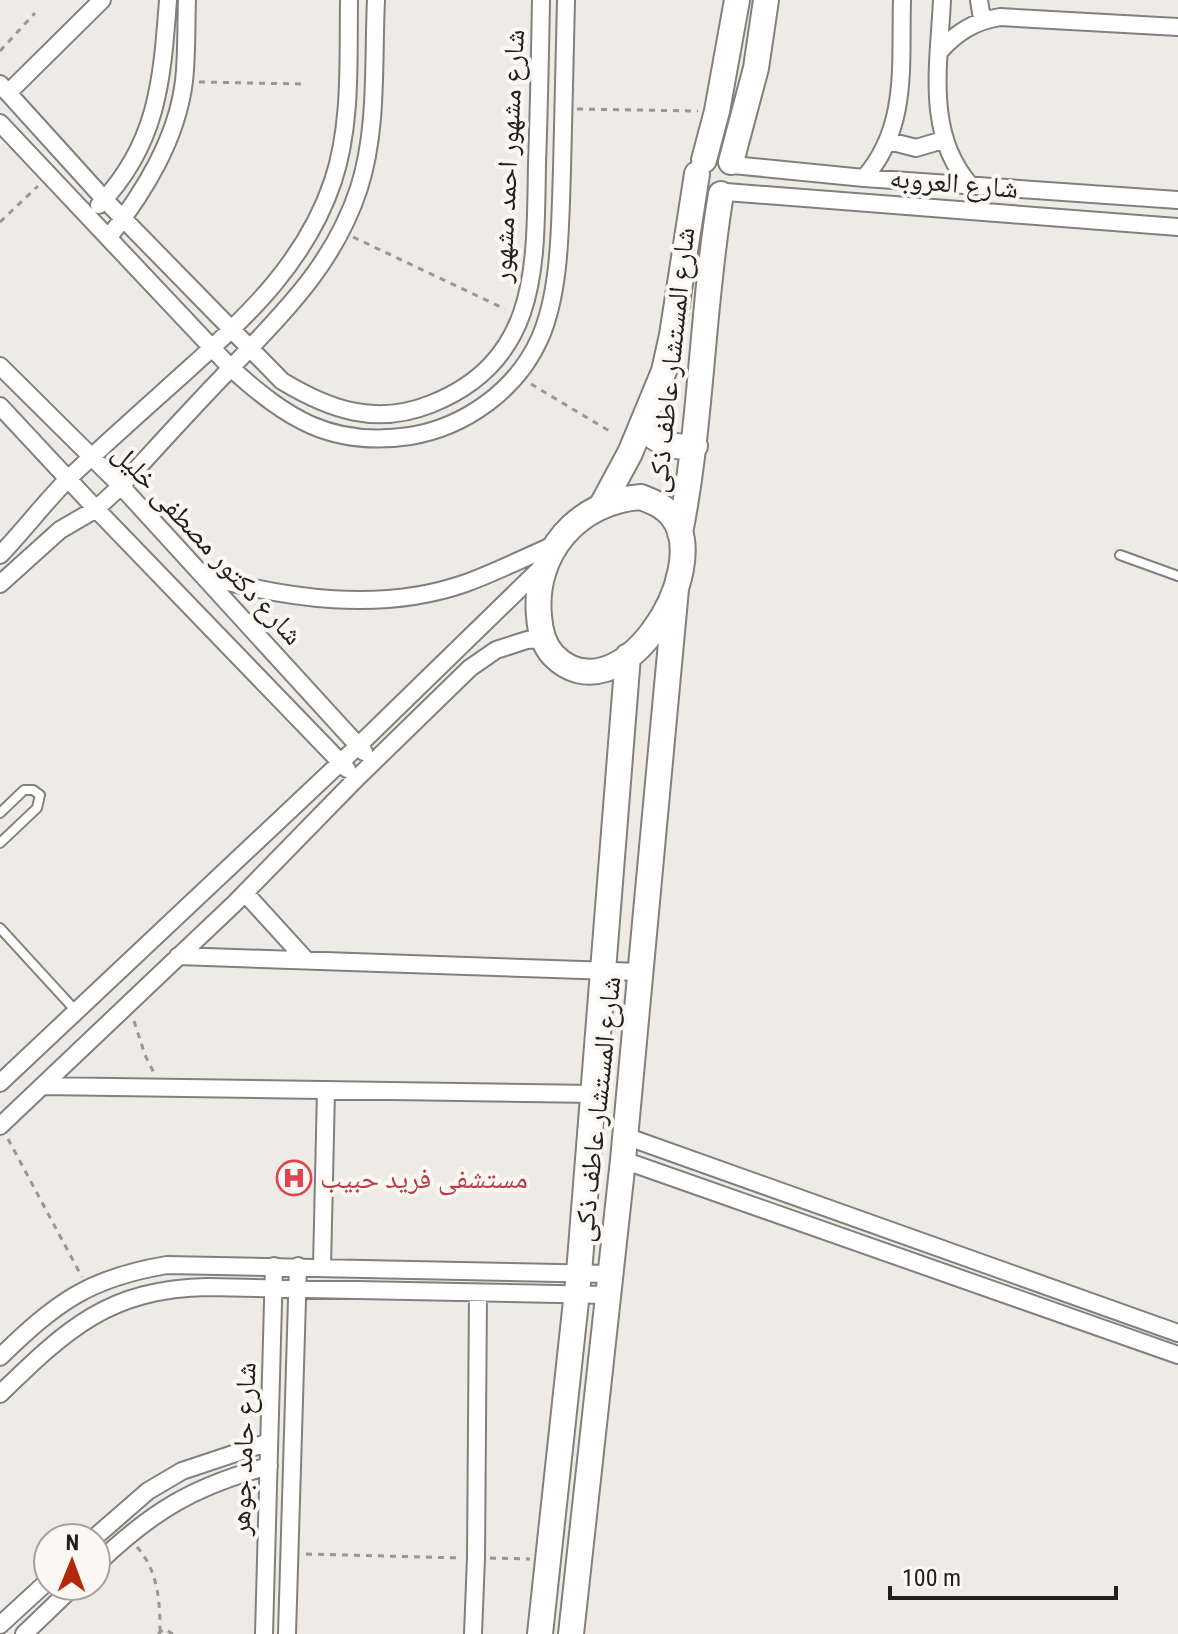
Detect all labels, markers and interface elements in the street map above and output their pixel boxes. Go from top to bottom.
street label: شارع مشهور احمد مشهور [485,28,532,285]
street label: شارع العروبه [888,161,1020,206]
street label: شارع المستشار عاطف ذكى [641,226,702,495]
street label: شارع دكتور مصطفى خليل [105,436,310,652]
street label: شارع المستشار عاطف ذكى [567,975,628,1244]
hospital icon: مستشفى فريد حبيب [275,1159,313,1197]
place label: مستشفى فريد حبيب [320,1162,528,1196]
street label: شارع حامد جوهر [223,1362,264,1537]
north arrow [32,1522,112,1602]
text: N [65,1530,79,1555]
scale bar [890,1550,1116,1600]
text: 100 m [902,1564,961,1592]

